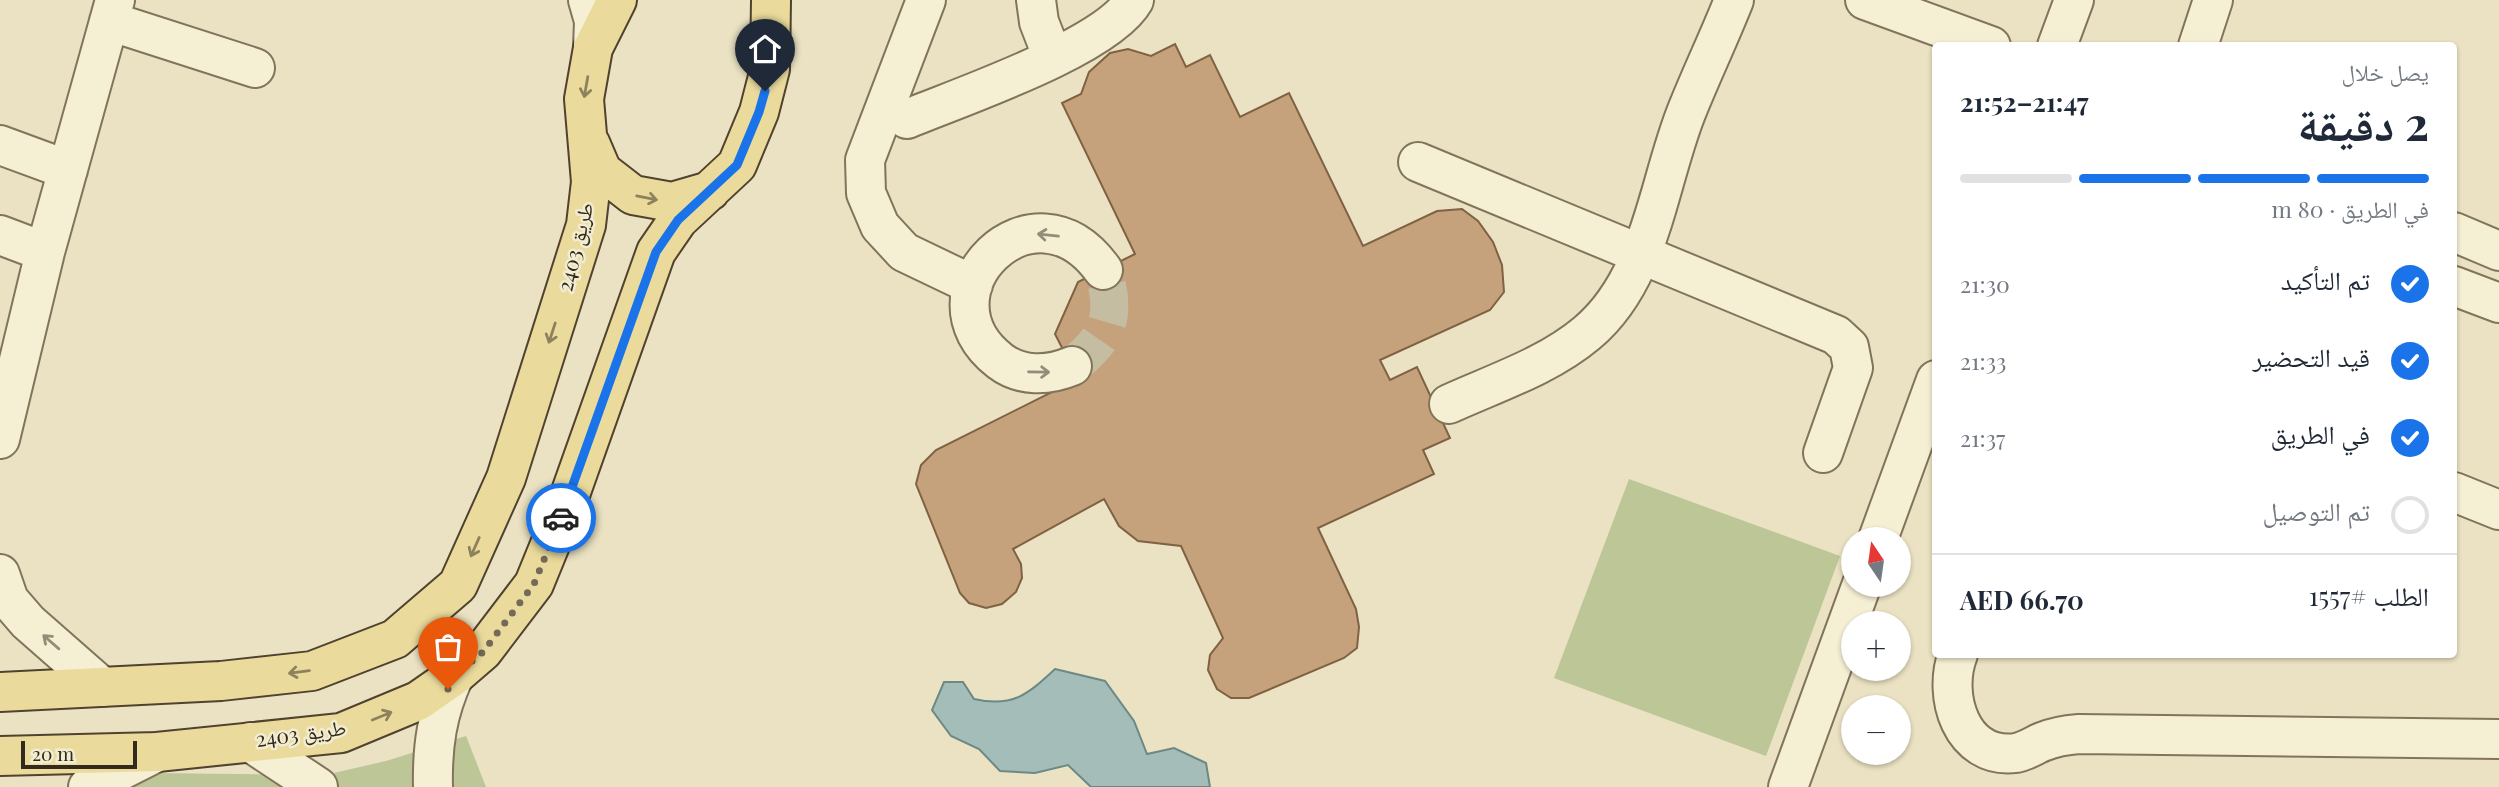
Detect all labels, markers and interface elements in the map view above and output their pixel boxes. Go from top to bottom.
pin [735,19,795,91]
icon: home [746,30,784,68]
text: يصل خلال [2342,56,2429,87]
one-way arrow [579,75,593,98]
text: 21:47–21:52 [1960,84,2089,119]
text: 2 دقيقة [2298,91,2429,153]
one-way arrow [635,191,658,205]
text: في الطريق · 80 m [2272,193,2429,224]
street label: طريق 2403 [549,199,600,294]
one-way arrow [1037,228,1060,241]
text: تم التأكيد [2281,262,2370,297]
icon: check [2391,265,2429,303]
text: 21:30 [1960,268,2010,299]
one-way arrow [545,321,557,343]
text: قيد التحضير [2252,339,2370,374]
icon: check [2391,342,2429,380]
text: 21:33 [1960,345,2006,376]
one-way arrow [1027,365,1050,379]
text: في الطريق [2271,416,2370,451]
icon: check [2391,419,2429,457]
text: 21:37 [1960,422,2005,453]
courier [526,483,596,553]
text: تم التوصيل [2262,493,2370,528]
icon: car [542,499,580,537]
north arrow [1841,527,1911,597]
map controls [1841,527,1911,765]
one-way arrow [468,535,481,557]
text: الطلب #1557 [2309,578,2429,613]
text: AED 66.70 [1960,582,2084,617]
button: + [1841,611,1911,681]
pin [418,617,478,689]
icon: bag [429,628,467,666]
one-way arrow [42,634,60,650]
one-way arrow [288,666,311,679]
button: − [1841,695,1911,765]
one-way arrow [371,708,393,721]
street label: طريق 2403 [254,712,348,753]
scale bar [21,738,136,770]
text: 20 m [32,740,74,766]

